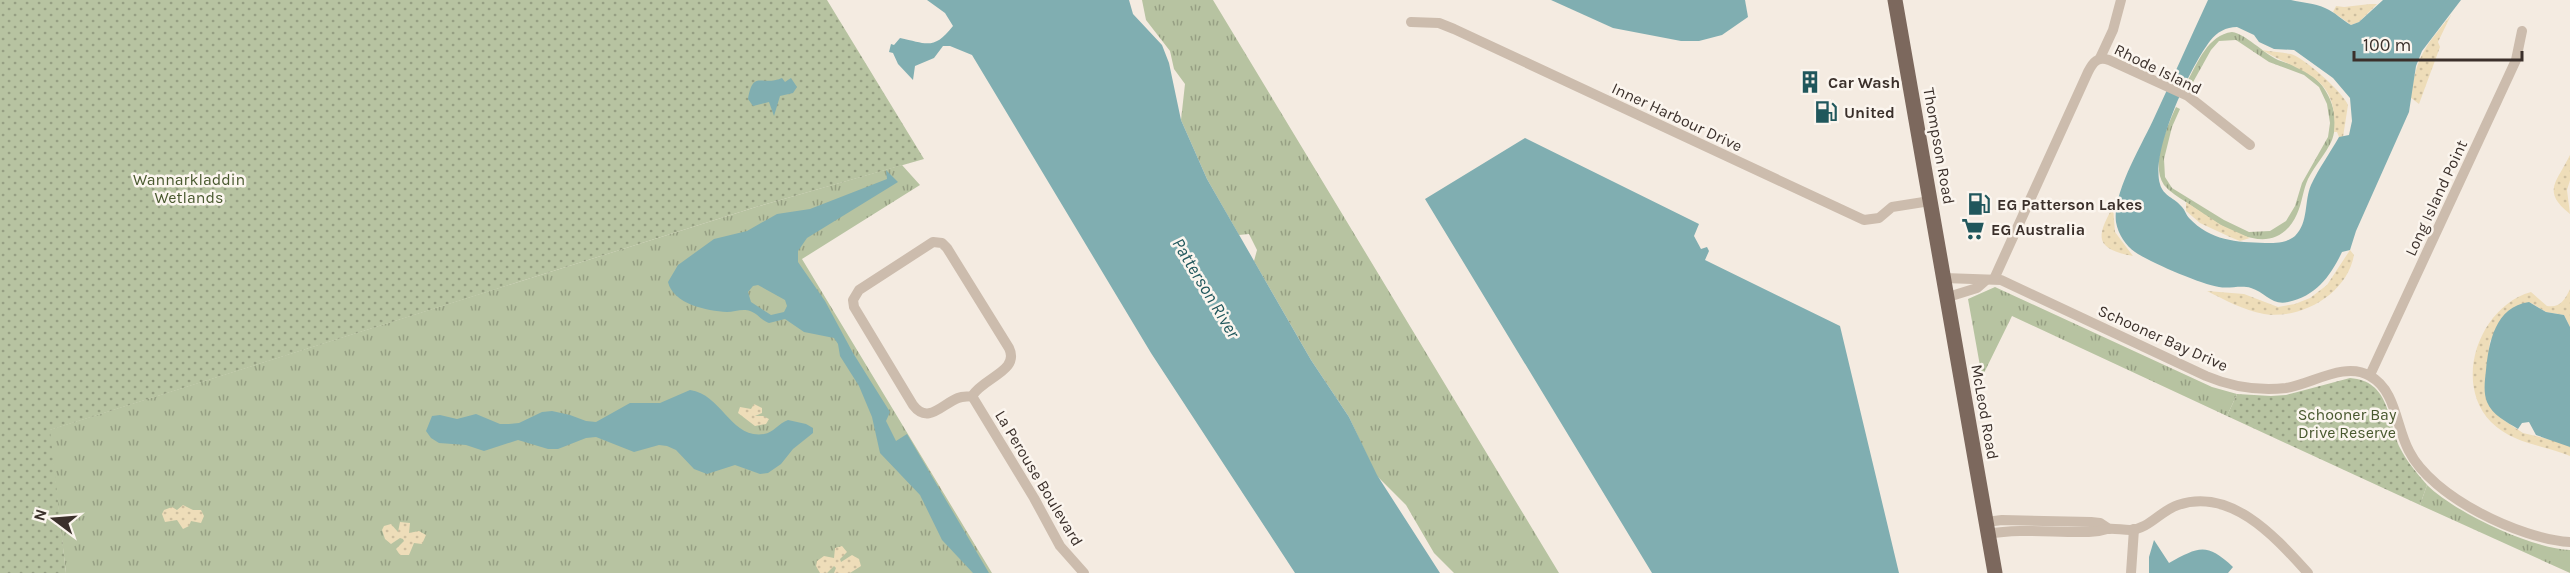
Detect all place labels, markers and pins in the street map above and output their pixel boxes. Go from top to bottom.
building icon: Car Wash [1797,69,1823,95]
place label: Car Wash [1828,73,1900,92]
fuel station icon: United [1813,99,1839,125]
place label: United [1844,103,1895,122]
fuel station icon: EG Patterson Lakes [1966,191,1992,217]
place label: EG Patterson Lakes [1997,195,2142,214]
supermarket icon: EG Australia [1960,216,1986,242]
place label: EG Australia [1991,220,2085,239]

